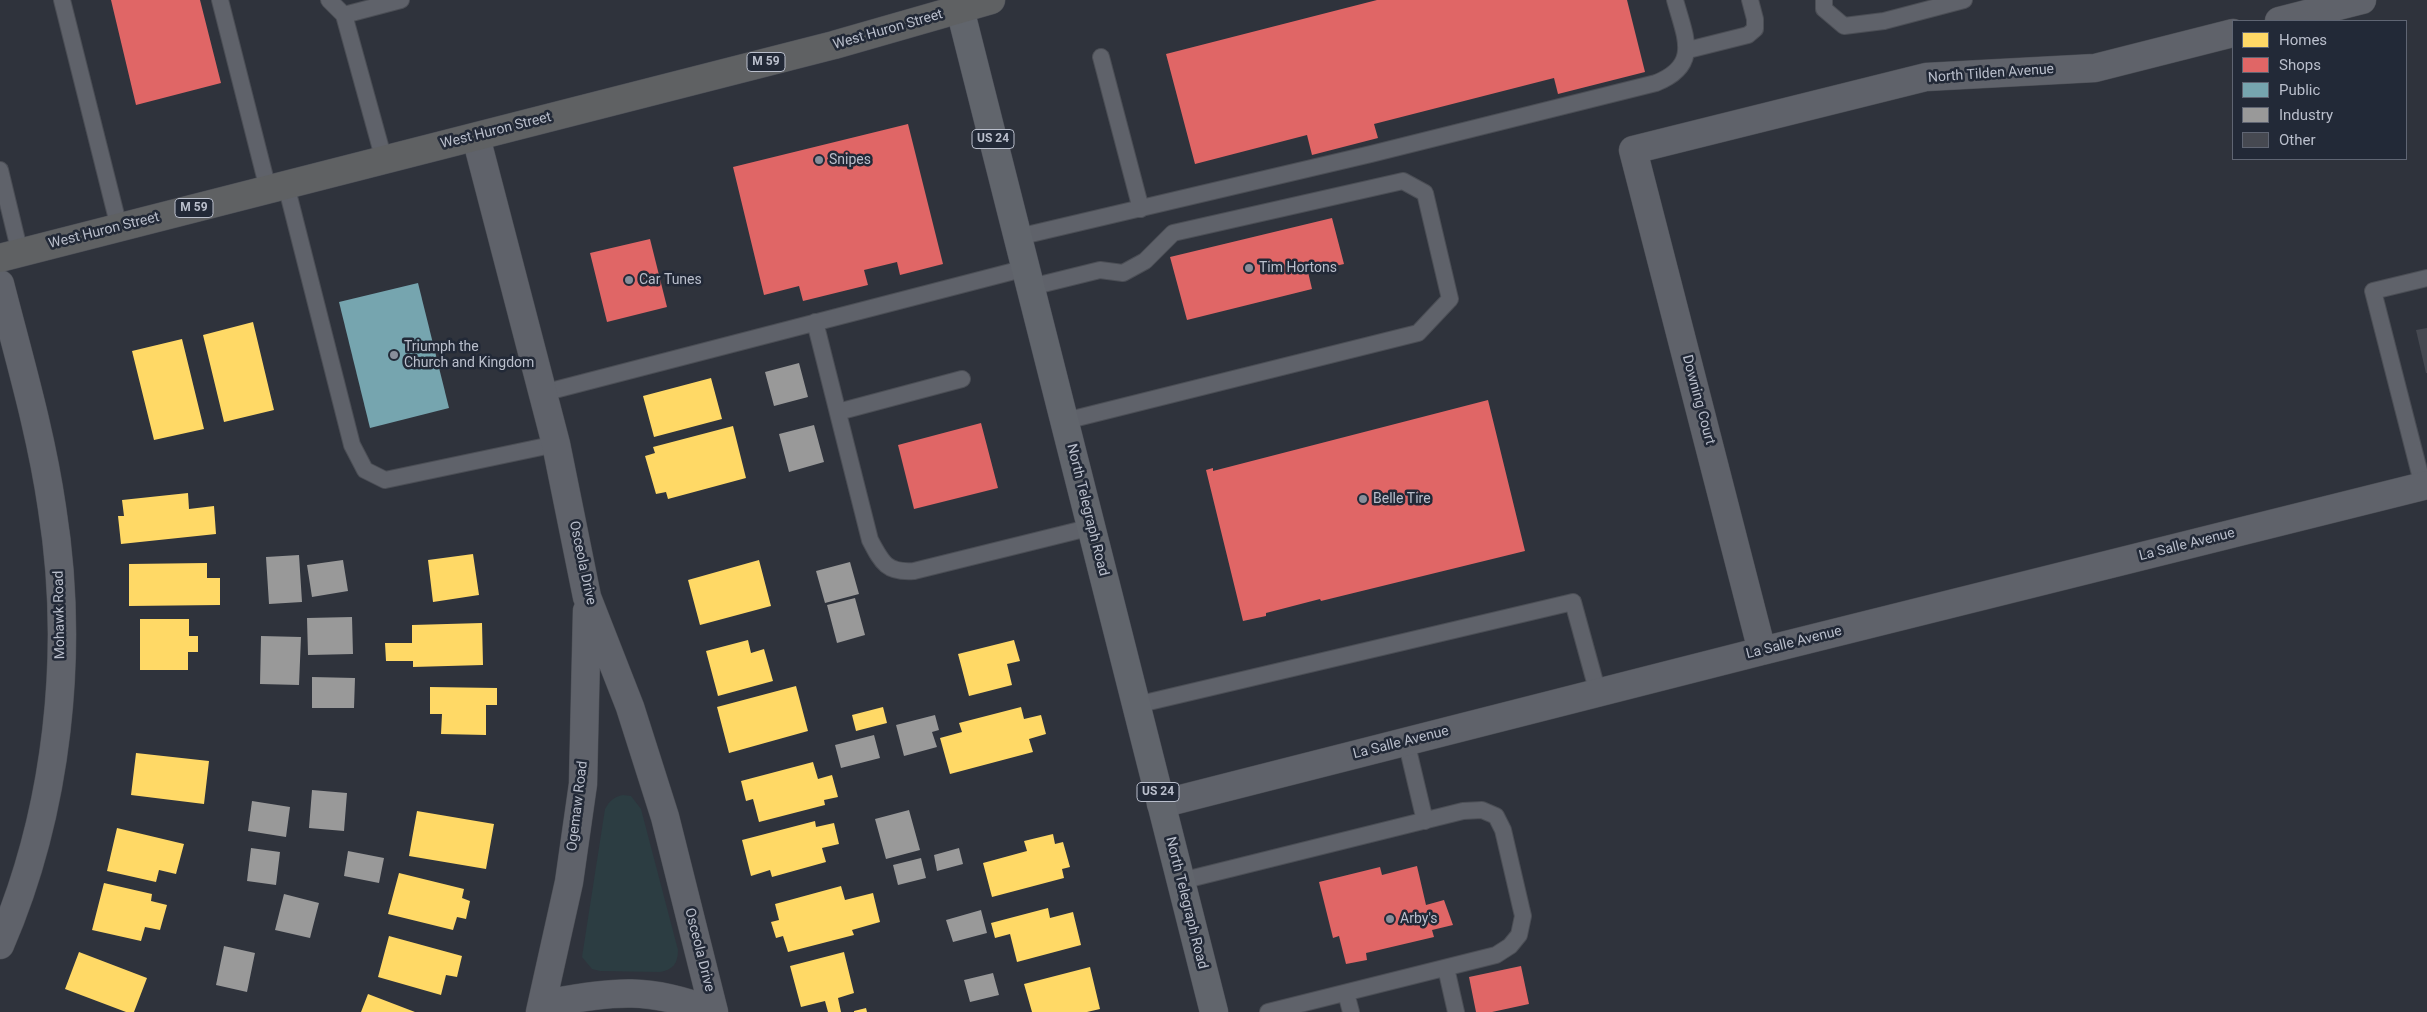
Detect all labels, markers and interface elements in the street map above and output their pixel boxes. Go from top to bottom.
street label: West Huron Street [831,6,945,54]
legend [2232,20,2407,160]
text: Homes [2279,31,2327,49]
road number: M 59 [747,52,785,72]
text: Shops [2279,56,2321,74]
street label: North Tilden Avenue [1927,61,2055,87]
text: Public [2279,81,2320,99]
text: Industry [2279,106,2333,124]
street label: West Huron Street [439,109,553,153]
road number: US 24 [972,130,1014,148]
text: Other [2279,131,2316,149]
place label: Snipes [829,152,871,168]
marker: Snipes [813,154,825,166]
road number: M 59 [175,198,213,218]
street label: West Huron Street [47,209,161,253]
place label: Tim Hortons [1259,260,1337,276]
marker: Tim Hortons [1243,262,1255,274]
place label: Car Tunes [639,272,702,288]
marker: Car Tunes [623,274,635,286]
place label: Triumph the Church and Kingdom [404,339,534,372]
marker: Triumph the Church and Kingdom [388,349,400,361]
street label: Downing Court [1678,353,1718,447]
street label: North Telegraph Road [1062,442,1112,578]
place label: Belle Tire [1373,491,1431,507]
marker: Belle Tire [1357,493,1369,505]
street label: Osceola Drive [565,519,599,607]
street label: La Salle Avenue [2137,525,2237,565]
street label: Mohawk Road [51,570,69,660]
street label: La Salle Avenue [1744,623,1844,663]
street label: La Salle Avenue [1351,723,1451,763]
street label: Ogemaw Road [564,760,592,852]
road number: US 24 [1137,782,1179,802]
street label: North Telegraph Road [1161,835,1211,971]
street label: Osceola Drive [681,906,717,994]
place label: Arby's [1400,911,1438,927]
marker: Arby's [1384,913,1396,925]

